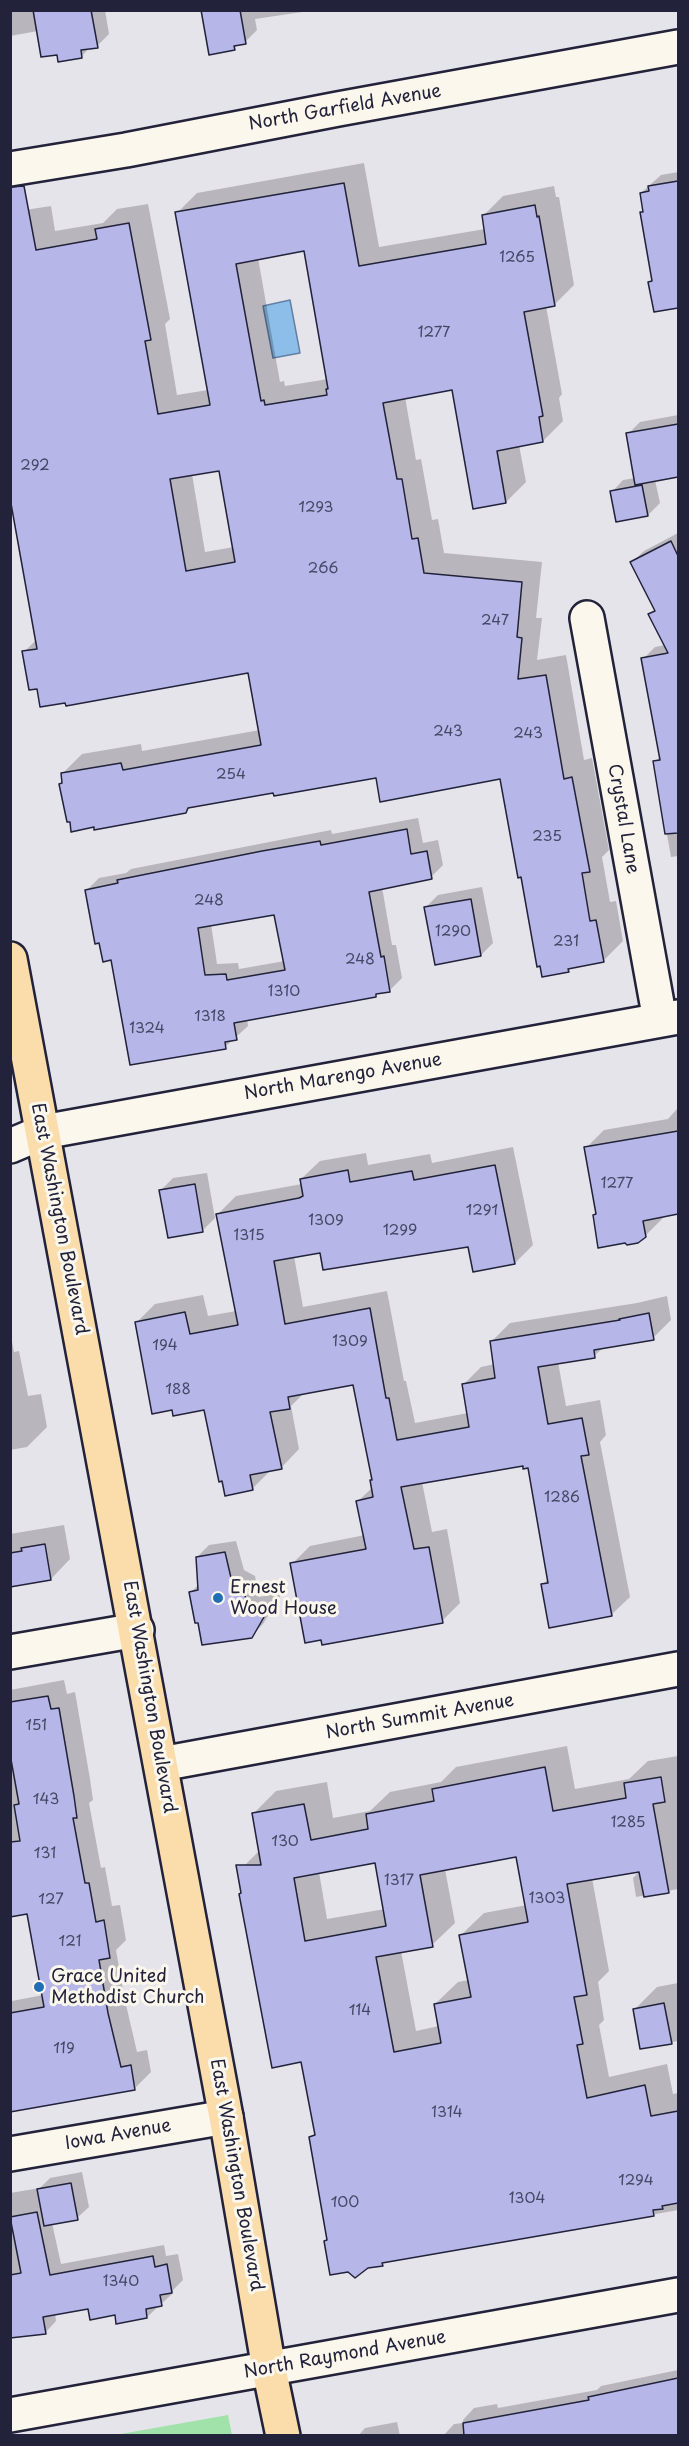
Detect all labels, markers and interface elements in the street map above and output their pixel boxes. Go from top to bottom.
street label: North Garfield Avenue [247,80,443,136]
house number: 1265 [499,249,535,267]
house number: 1277 [418,324,450,342]
house number: 292 [20,457,50,475]
house number: 1293 [298,499,334,517]
house number: 266 [308,560,338,578]
house number: 247 [481,612,509,630]
house number: 243 [433,723,463,741]
house number: 243 [513,725,543,743]
street label: Crystal Lane [603,762,643,876]
house number: 254 [216,766,246,784]
house number: 235 [532,828,562,846]
house number: 248 [194,892,224,910]
house number: 1290 [435,923,471,941]
house number: 231 [553,933,579,951]
house number: 248 [345,951,375,969]
house number: 1310 [268,983,300,1001]
house number: 1318 [194,1008,226,1026]
house number: 1324 [129,1020,165,1038]
street label: North Marengo Avenue [243,1049,443,1105]
street label: East Washington Boulevard [26,1101,92,1337]
house number: 1277 [601,1175,633,1193]
house number: 1291 [466,1202,498,1220]
house number: 1309 [308,1212,344,1230]
house number: 1299 [383,1222,417,1240]
house number: 1315 [233,1227,265,1245]
house number: 1309 [332,1333,368,1351]
house number: 194 [152,1337,178,1355]
house number: 188 [165,1381,191,1399]
house number: 1286 [544,1489,580,1507]
place label: Ernest Wood House [230,1577,337,1620]
street label: East Washington Boulevard [118,1579,180,1815]
marker: Ernest Wood House [211,1591,225,1605]
street label: North Summit Avenue [324,1690,516,1744]
house number: 151 [25,1717,47,1735]
house number: 143 [33,1791,59,1809]
house number: 1285 [611,1814,645,1832]
house number: 130 [271,1833,299,1851]
house number: 131 [34,1845,56,1863]
house number: 1317 [384,1872,414,1890]
house number: 1303 [529,1890,565,1908]
house number: 127 [38,1891,64,1909]
house number: 121 [58,1933,82,1951]
place label: Grace United Methodist Church [51,1966,204,2008]
marker: Grace United Methodist Church [32,1980,46,1994]
house number: 114 [349,2002,371,2020]
house number: 119 [53,2040,75,2058]
street label: East Washington Boulevard [205,2057,267,2293]
house number: 1314 [431,2104,463,2122]
street label: Iowa Avenue [63,2115,173,2155]
house number: 1294 [618,2172,654,2190]
house number: 1304 [509,2190,545,2208]
house number: 100 [331,2194,359,2212]
house number: 1340 [103,2273,139,2291]
street label: North Raymond Avenue [242,2327,448,2383]

